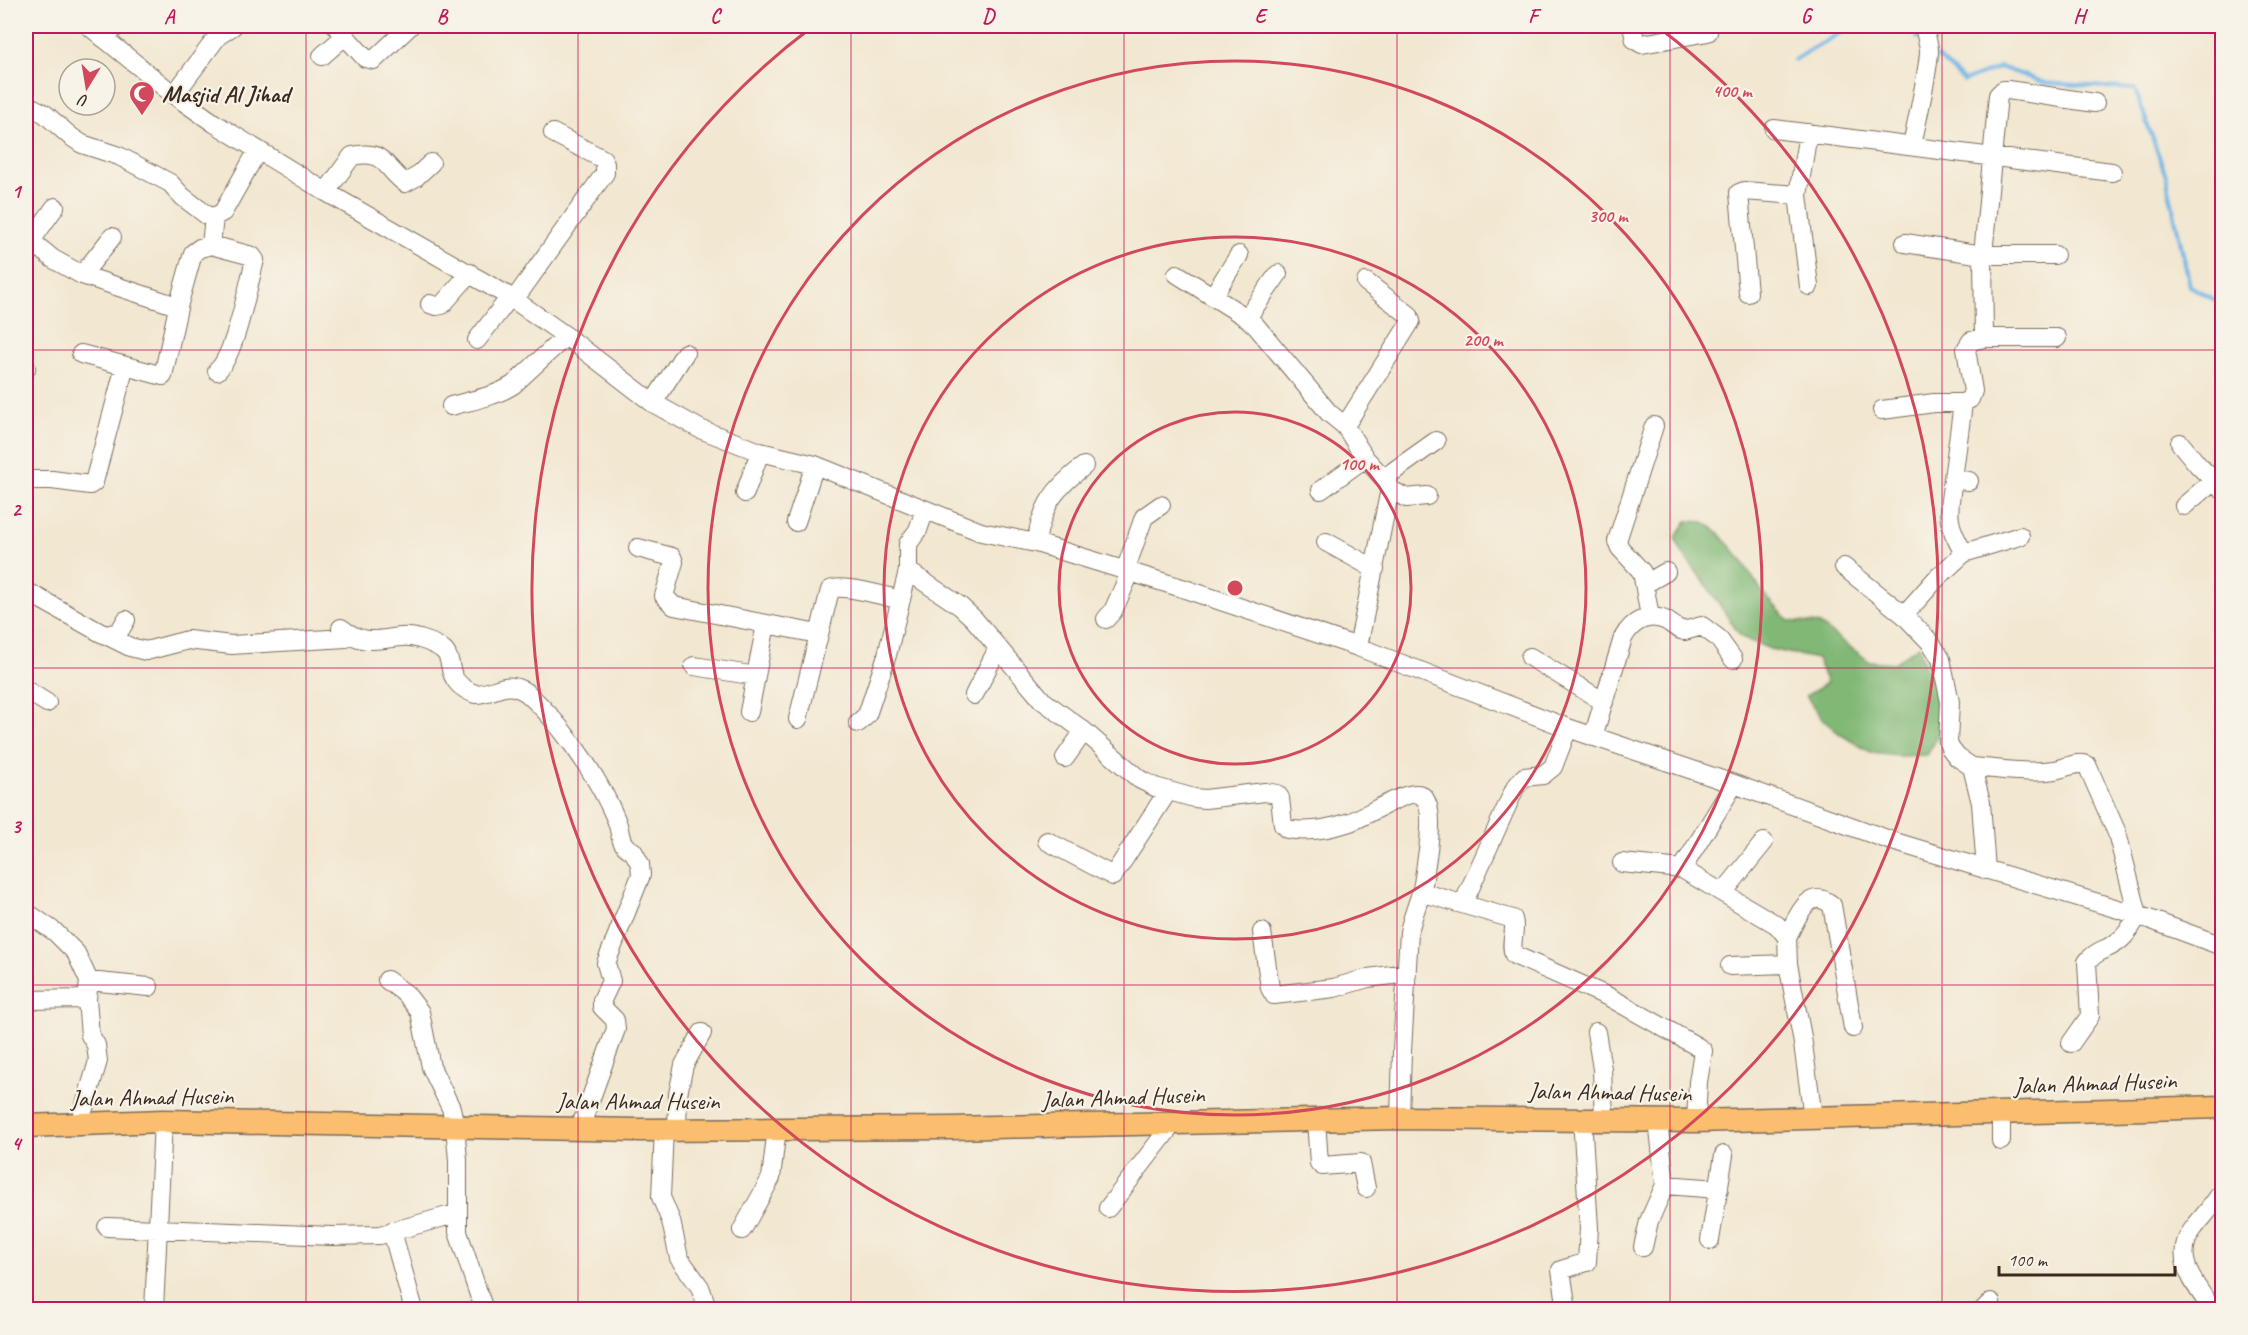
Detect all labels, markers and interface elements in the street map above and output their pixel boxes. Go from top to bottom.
text: A [164,4,176,29]
text: B [437,4,449,29]
text: C [710,4,722,29]
text: D [982,4,996,29]
text: E [1255,4,1269,29]
text: F [1528,4,1542,29]
text: G [1801,4,1814,29]
text: H [2073,4,2088,29]
north arrow [57,57,117,117]
mosque icon: Masjid Al Jihad [127,79,157,117]
place label: Masjid Al Jihad [162,79,294,109]
text: 400 m [1713,80,1753,102]
text: U [75,90,90,111]
text: 1 [12,179,23,204]
text: 300 m [1589,205,1629,227]
text: 200 m [1464,329,1504,351]
text: 100 m [1340,453,1380,475]
text: 2 [12,497,23,522]
centre of rings [1225,578,1245,598]
text: 3 [12,814,23,839]
street label: Jalan Ahmad Husein [2012,1065,2178,1101]
street label: Jalan Ahmad Husein [1527,1076,1693,1108]
street label: Jalan Ahmad Husein [1040,1079,1206,1115]
street label: Jalan Ahmad Husein [69,1081,235,1113]
street label: Jalan Ahmad Husein [555,1086,721,1116]
text: 4 [12,1131,24,1156]
scale bar [1999,1239,2174,1277]
text: 100 m [2008,1249,2049,1271]

